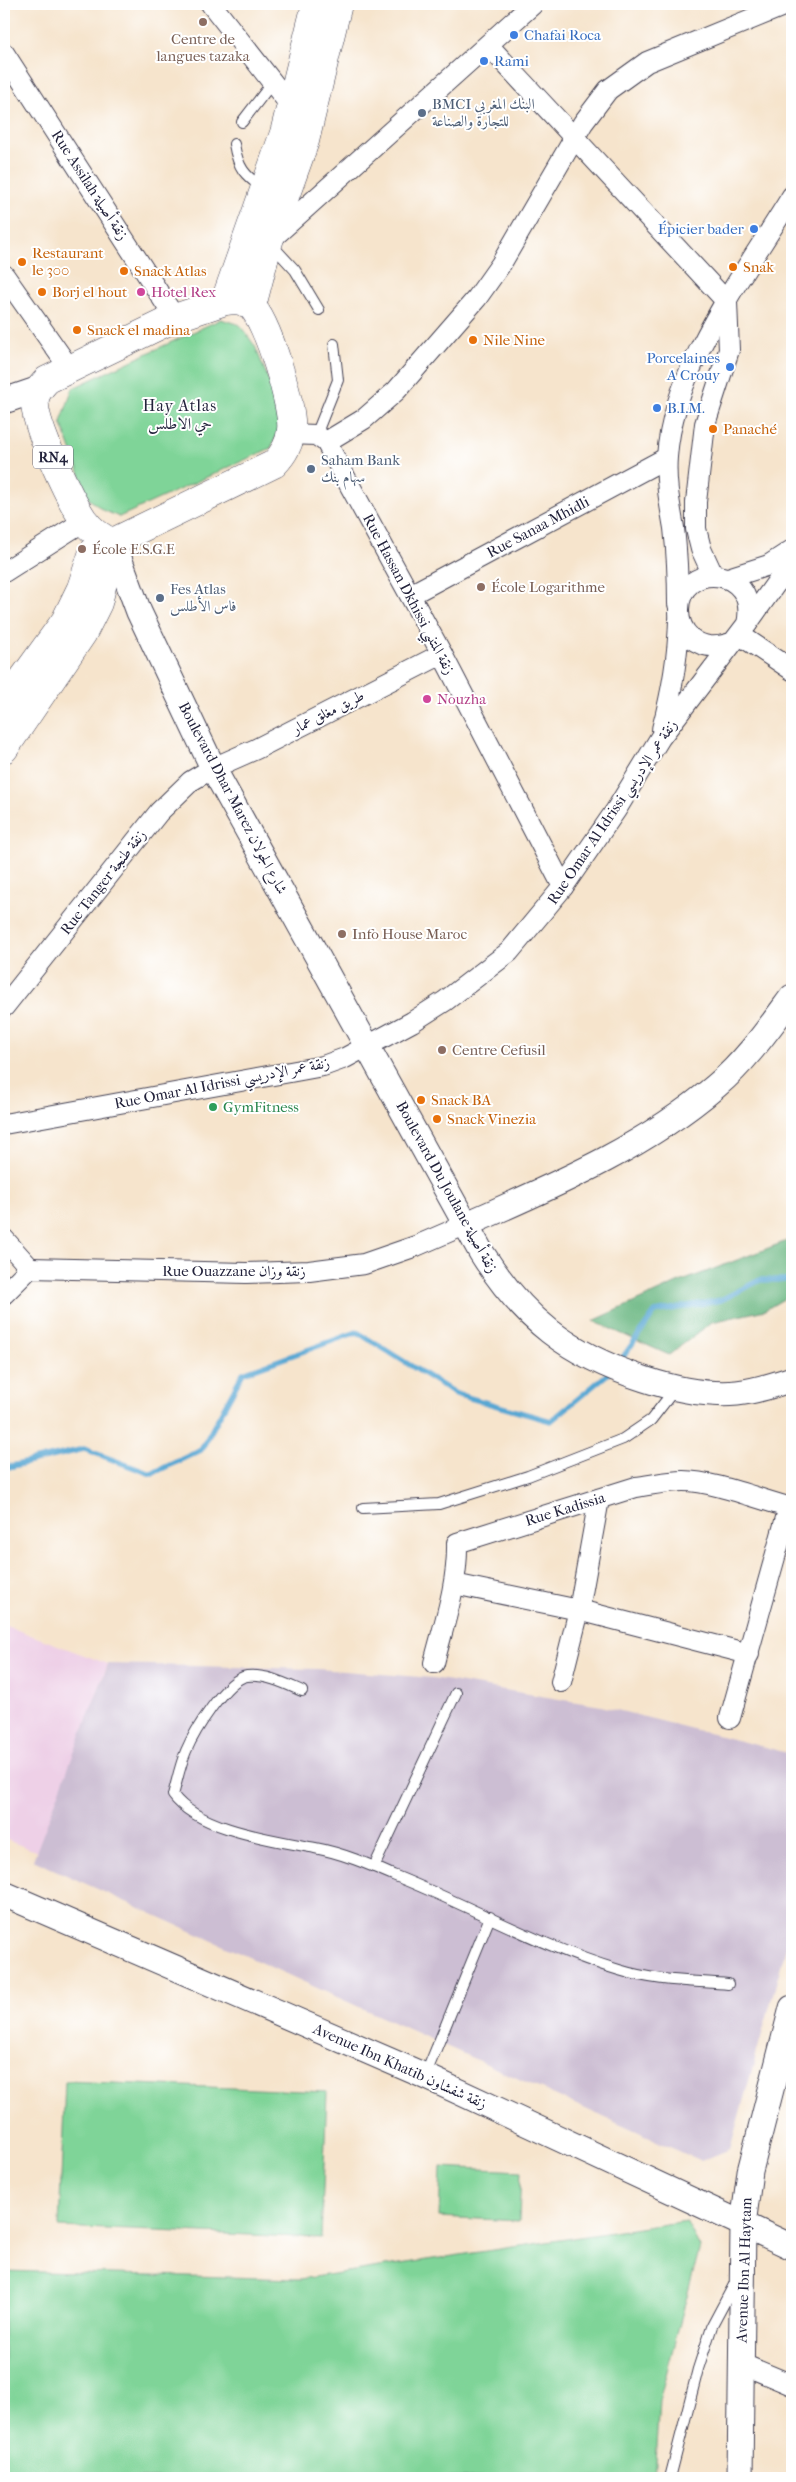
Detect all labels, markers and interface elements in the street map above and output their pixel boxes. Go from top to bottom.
marker: Centre de langues tazaka [197,16,209,28]
place label: Chafai Roca [524,26,602,44]
marker: Chafai Roca [508,29,520,41]
place label: Centre de langues tazaka [155,30,251,65]
place label: Rami [494,52,530,70]
marker: Rami [478,55,490,67]
place label: BMCI البنك المغربي للتجارة والصناعة [432,95,535,130]
marker: BMCI البنك المغربي للتجارة والصناعة [416,107,428,119]
street label: Rue Assilah زنقة أصيلة [48,126,134,243]
place label: Épicier bader [658,220,745,238]
marker: Épicier bader [748,223,760,235]
place label: Restaurant le 300 [31,244,104,279]
marker: Restaurant le 300 [16,256,28,268]
place label: Snak [743,258,774,276]
marker: Snak [727,261,739,273]
place label: Snack Atlas [134,262,207,280]
marker: Snack Atlas [118,265,130,277]
place label: Borj el hout [52,283,128,301]
place label: Hotel Rex [151,283,216,301]
marker: Borj el hout [36,286,48,298]
marker: Hotel Rex [135,286,147,298]
place label: Snack el madina [87,321,191,339]
marker: Snack el madina [71,324,83,336]
place label: Nile Nine [483,331,546,349]
marker: Nile Nine [467,334,479,346]
place label: Porcelaines A Crouy [646,349,721,384]
marker: Porcelaines A Crouy [724,361,736,373]
district label: Hay Atlas حي الاطلس [143,396,217,436]
place label: B.I.M. [667,399,705,417]
marker: B.I.M. [651,402,663,414]
place label: Panaché [723,420,777,438]
marker: Panaché [707,423,719,435]
road number: RN4 [33,446,73,468]
place label: Saham Bank سهام بنك [321,451,400,490]
marker: Saham Bank سهام بنك [305,463,317,475]
street label: Rue Sanaa Mhidli [484,492,593,562]
street label: Rue Hassan Dkhissi زنقة المتنبي [355,511,459,680]
place label: École E.S.G.E [92,540,175,558]
marker: École E.S.G.E [76,543,88,555]
place label: École Logarithme [491,578,606,596]
place label: Fes Atlas فاس الأطلس [170,580,237,616]
marker: École Logarithme [475,581,487,593]
marker: Fes Atlas فاس الأطلس [154,592,166,604]
street label: طريق مغلق عمار [287,686,368,740]
place label: Nouzha [437,690,487,708]
marker: Nouzha [421,693,433,705]
street label: Boulevard Dhar Marez شارع الجولان [171,699,291,899]
street label: Rue Omar Al Idrissi زنقة عمر الإدريسي [543,716,685,911]
street label: Rue Tanger زنقة طنجة [56,826,150,938]
place label: Info House Maroc [352,925,467,943]
marker: Info House Maroc [336,928,348,940]
place label: Centre Cefusil [452,1041,546,1059]
marker: Centre Cefusil [436,1044,448,1056]
street label: Rue Omar Al Idrissi زنقة عمر الإدريسي [113,1053,332,1118]
place label: Snack BA [431,1091,492,1109]
marker: Snack BA [415,1094,427,1106]
street label: Boulevard Du Joulane زنقة أصيلة [392,1097,504,1276]
place label: GymFitness [223,1098,299,1116]
marker: GymFitness [207,1101,219,1113]
place label: Snack Vinezia [447,1110,537,1128]
marker: Snack Vinezia [431,1113,443,1125]
street label: Rue Ouazzane زنقة وزان [162,1262,306,1280]
street label: Rue Kadissia [523,1488,608,1530]
street label: Avenue Ibn Khatib زنقة شفشاون [309,2019,490,2113]
street label: Avenue Ibn Al Haytam [732,2196,756,2344]

